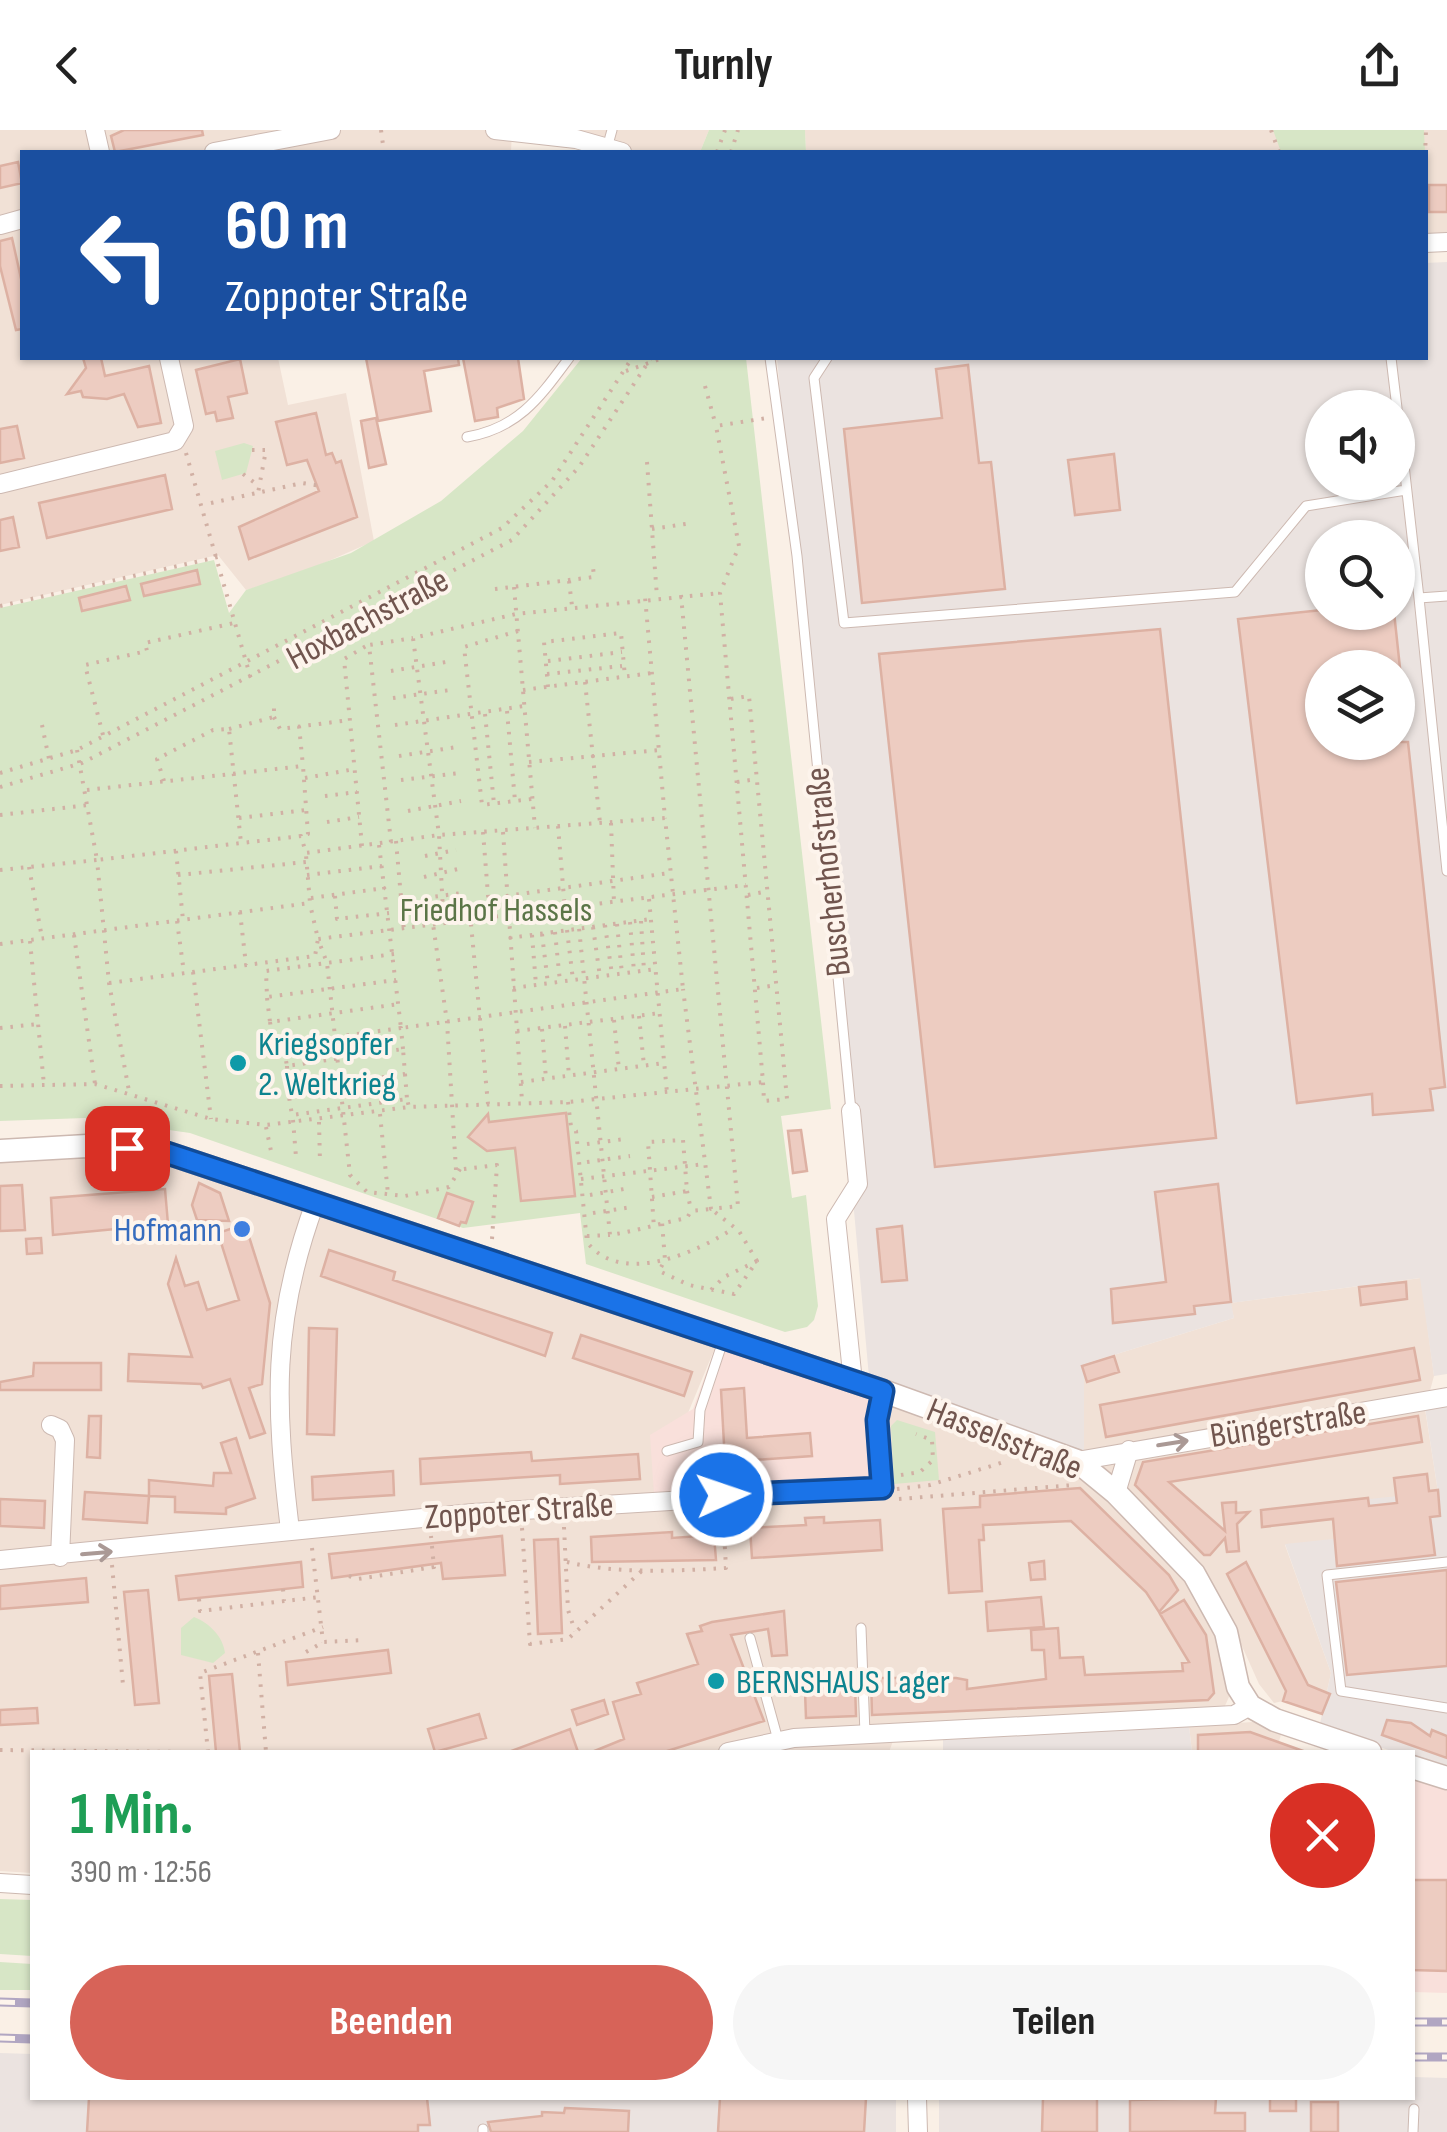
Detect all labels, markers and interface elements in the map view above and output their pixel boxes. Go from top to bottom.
icon: back [40,38,95,93]
text: Turnly [674,38,773,93]
icon: share [1352,38,1407,93]
text: 60 m [225,185,349,269]
icon: left [60,190,190,320]
text: Zoppoter Straße [225,270,468,325]
map controls [1305,390,1415,760]
button: sound [1305,390,1415,500]
button: search [1305,520,1415,630]
street label: Hoxbachstraße [279,559,456,680]
button: layers [1305,650,1415,760]
street label: Buscherhofstraße [796,765,861,979]
park label: Friedhof Hassels [400,889,592,932]
place label: Kriegsopfer 2. Weltkrieg [258,1023,396,1106]
marker: Kriegsopfer 2. Weltkrieg [227,1052,249,1074]
pin [85,1106,170,1191]
icon: arrive [100,1121,155,1176]
place label: Hofmann [114,1209,222,1252]
marker: Hofmann [231,1218,253,1240]
street label: Hasselsstraße [920,1389,1088,1490]
street label: Büngerstraße [1207,1391,1369,1458]
one-way arrow [1156,1433,1189,1452]
position arrow [670,1443,774,1547]
street label: Zoppoter Straße [423,1483,615,1540]
one-way arrow [81,1544,113,1563]
place label: BERNSHAUS Lager [736,1661,950,1704]
marker: BERNSHAUS Lager [705,1670,727,1692]
text: 1 Min. [70,1779,193,1851]
button: close [1270,1783,1375,1888]
text: 390 m · 12:56 [70,1853,212,1892]
button: Beenden [70,1965,713,2080]
button: Teilen [733,1965,1375,2080]

